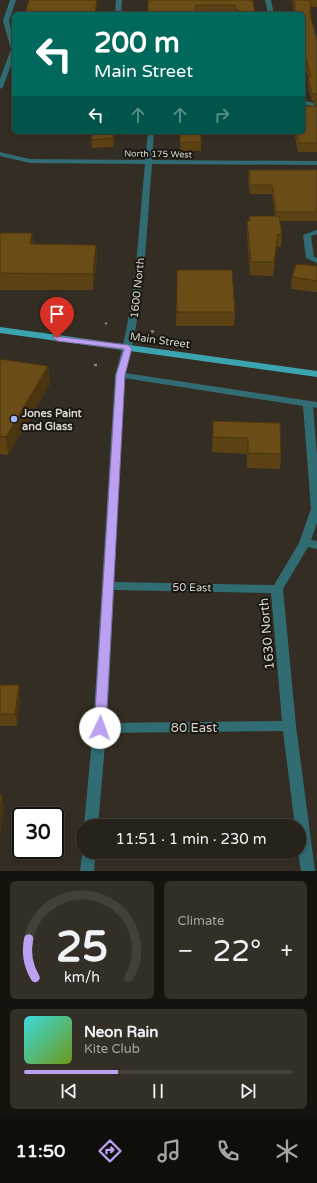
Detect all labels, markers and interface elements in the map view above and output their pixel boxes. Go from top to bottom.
text: 200 m [94,26,180,60]
icon: left [28,28,80,80]
text: Main Street [94,60,193,82]
icon: left [85,104,107,126]
icon: ahead [127,104,149,126]
icon: ahead [169,104,191,126]
icon: right [211,104,233,126]
street label: North 175 West [124,148,193,161]
street label: 1600 North [128,257,147,319]
pin [40,297,74,338]
icon: arrive [46,303,68,325]
street label: Main Street [129,330,191,351]
place label: Jones Paint and Glass [21,407,82,433]
marker: Jones Paint and Glass [9,414,19,424]
street label: 50 East [172,581,212,594]
street label: 1630 North [256,597,278,671]
position arrow [79,707,121,749]
street label: 80 East [171,720,217,736]
speed limit sign: 30 [12,807,64,859]
text: 11:51 · 1 min · 230 m [116,830,266,848]
text: Climate [178,913,224,929]
text: 25 [56,923,108,973]
text: 22° [212,933,261,970]
text: − [178,938,193,964]
text: + [281,938,293,964]
text: km/h [64,969,100,986]
text: Neon Rain [84,1023,158,1041]
text: Kite Club [84,1041,140,1057]
icon: previous [58,1080,80,1102]
icon: pause [147,1080,169,1102]
icon: next [237,1080,259,1102]
icon: directions [96,1137,124,1165]
icon: music [155,1137,183,1165]
icon: phone [214,1137,242,1165]
icon: climate [273,1137,301,1165]
text: 11:50 [16,1140,65,1162]

